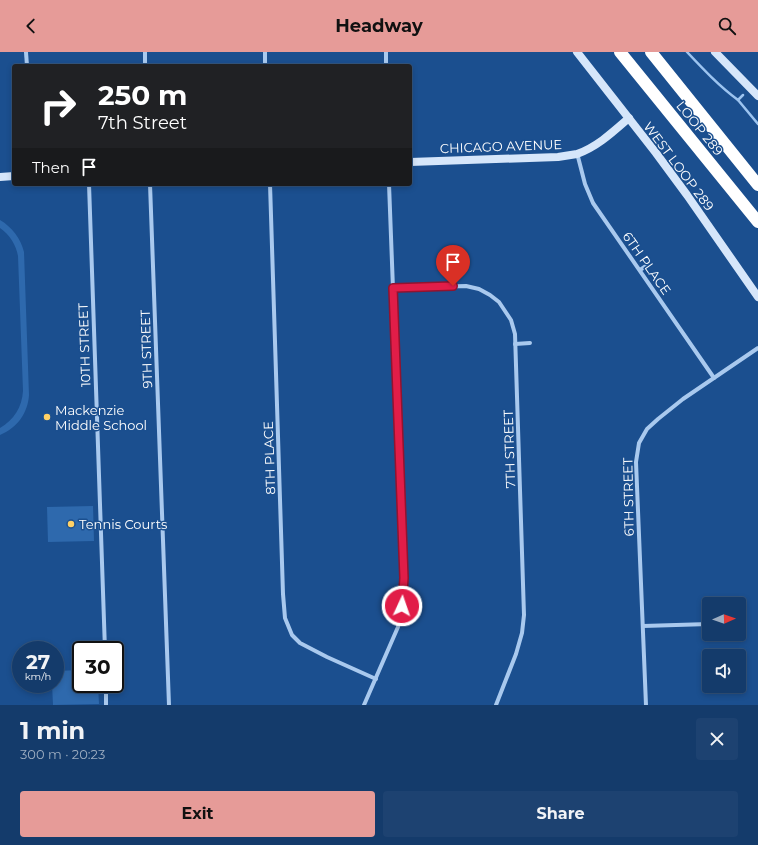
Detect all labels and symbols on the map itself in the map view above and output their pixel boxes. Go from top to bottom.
street label: LOOP 289 [673,97,727,159]
street label: WEST LOOP 289 [640,118,718,214]
street label: CHICAGO AVENUE [440,136,562,156]
street label: 6TH PLACE [619,228,675,298]
pin [436,245,470,286]
street label: 10TH STREET [75,302,93,387]
street label: 9TH STREET [137,309,155,389]
place label: Mackenzie Middle School [55,402,147,433]
street label: 7TH STREET [500,409,518,489]
marker: Mackenzie Middle School [42,412,52,422]
street label: 8TH PLACE [260,421,278,495]
street label: 6TH STREET [619,457,637,537]
place label: Tennis Courts [79,516,167,532]
marker: Tennis Courts [66,519,76,529]
position arrow [381,585,423,627]
north arrow [702,597,746,641]
speed limit sign: 30 [72,641,124,693]

